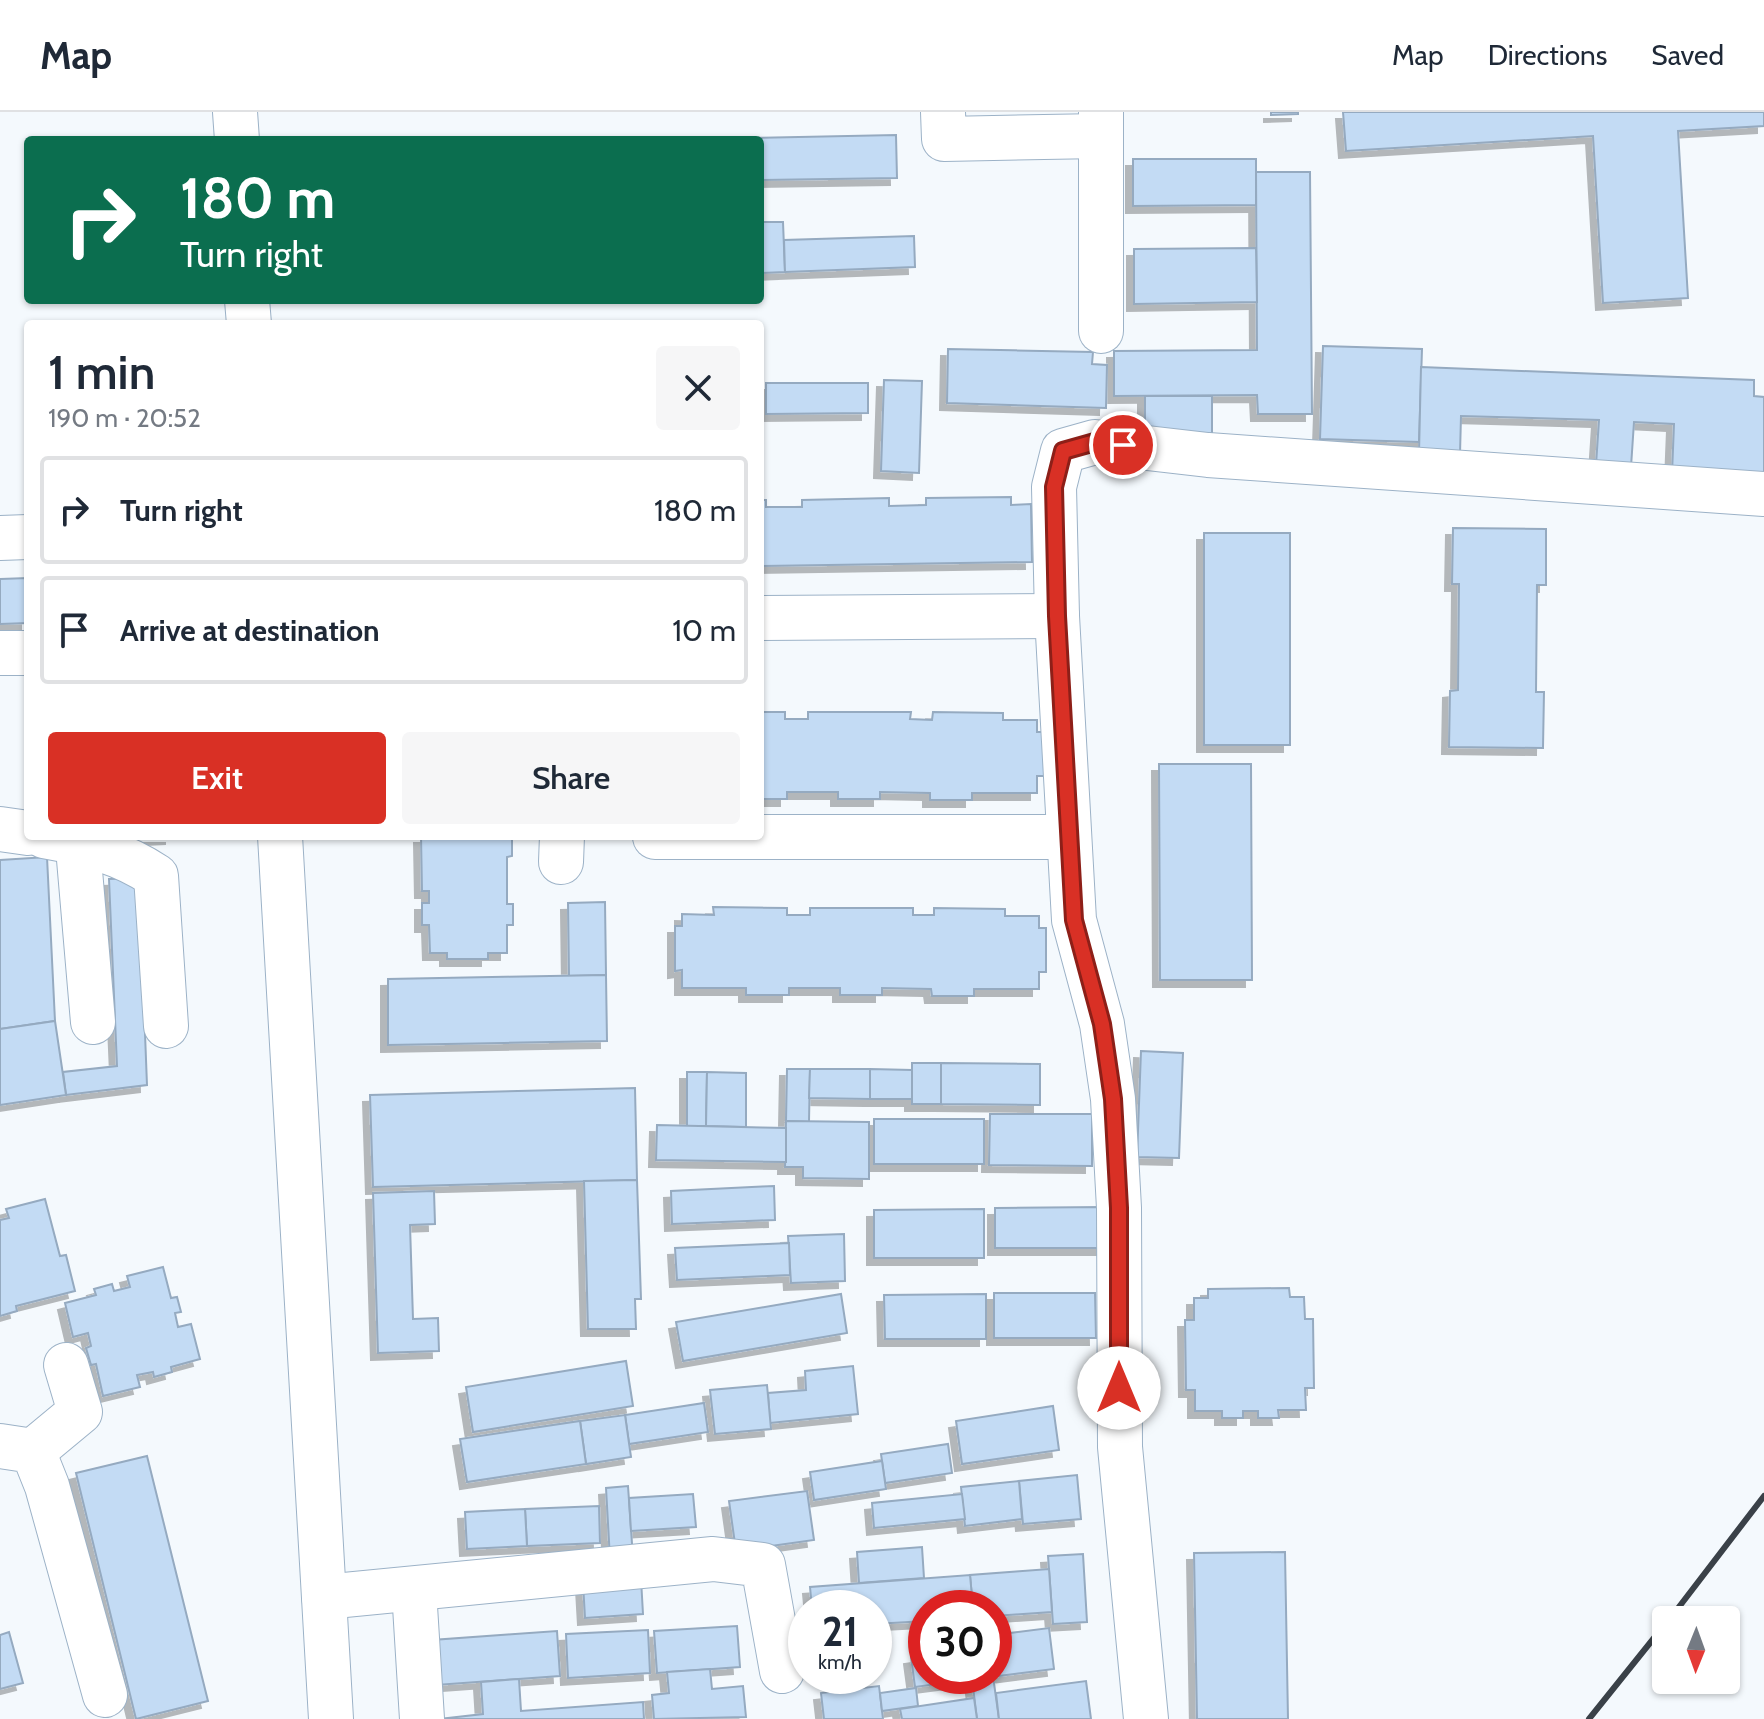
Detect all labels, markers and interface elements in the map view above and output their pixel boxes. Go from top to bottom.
text: Map [40,32,112,79]
text: Map [1392,38,1444,72]
text: Directions [1488,38,1607,72]
text: Saved [1651,38,1724,72]
text: 180 m [180,164,335,232]
icon: right [48,168,152,272]
text: Turn right [180,232,323,276]
text: 1 min [48,343,155,401]
button: close [656,346,740,430]
text: 190 m · 20:52 [48,402,201,434]
pin [1089,411,1157,479]
icon: arrive [1101,423,1145,467]
icon: right [52,488,96,532]
text: Turn right [120,492,243,529]
text: 180 m [654,492,736,529]
icon: arrive [52,608,96,652]
text: Arrive at destination [120,612,380,649]
text: 10 m [672,612,736,649]
button: Exit [48,732,386,824]
button: Share [402,732,740,824]
position arrow [1077,1346,1161,1430]
speed limit sign: 30 [908,1590,1012,1694]
north arrow [1652,1606,1740,1694]
map controls [1652,1606,1740,1694]
text: 21 [822,1607,858,1656]
text: km/h [818,1650,862,1674]

